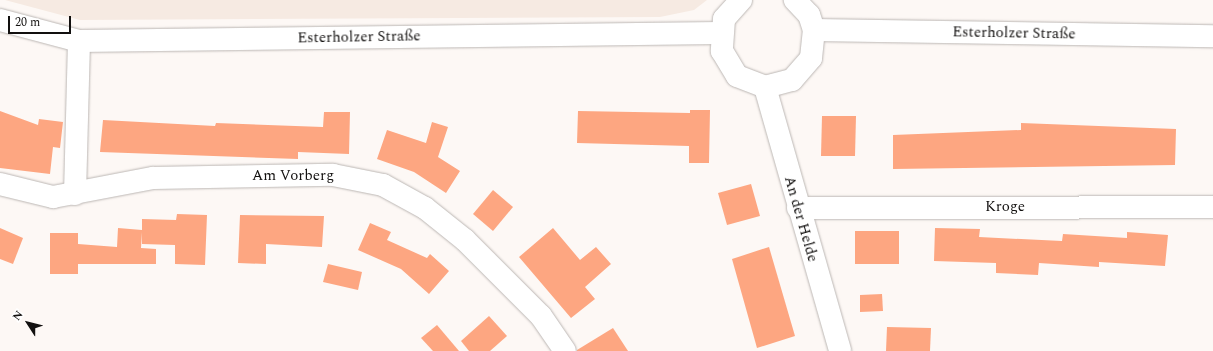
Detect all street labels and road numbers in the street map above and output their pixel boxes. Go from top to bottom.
street label: Esterholzer Straße [952,23,1076,43]
street label: Esterholzer Straße [297,27,421,47]
street label: Am Vorberg [252,167,334,185]
street label: An der Helde [780,174,822,264]
street label: Kroge [985,198,1025,216]

